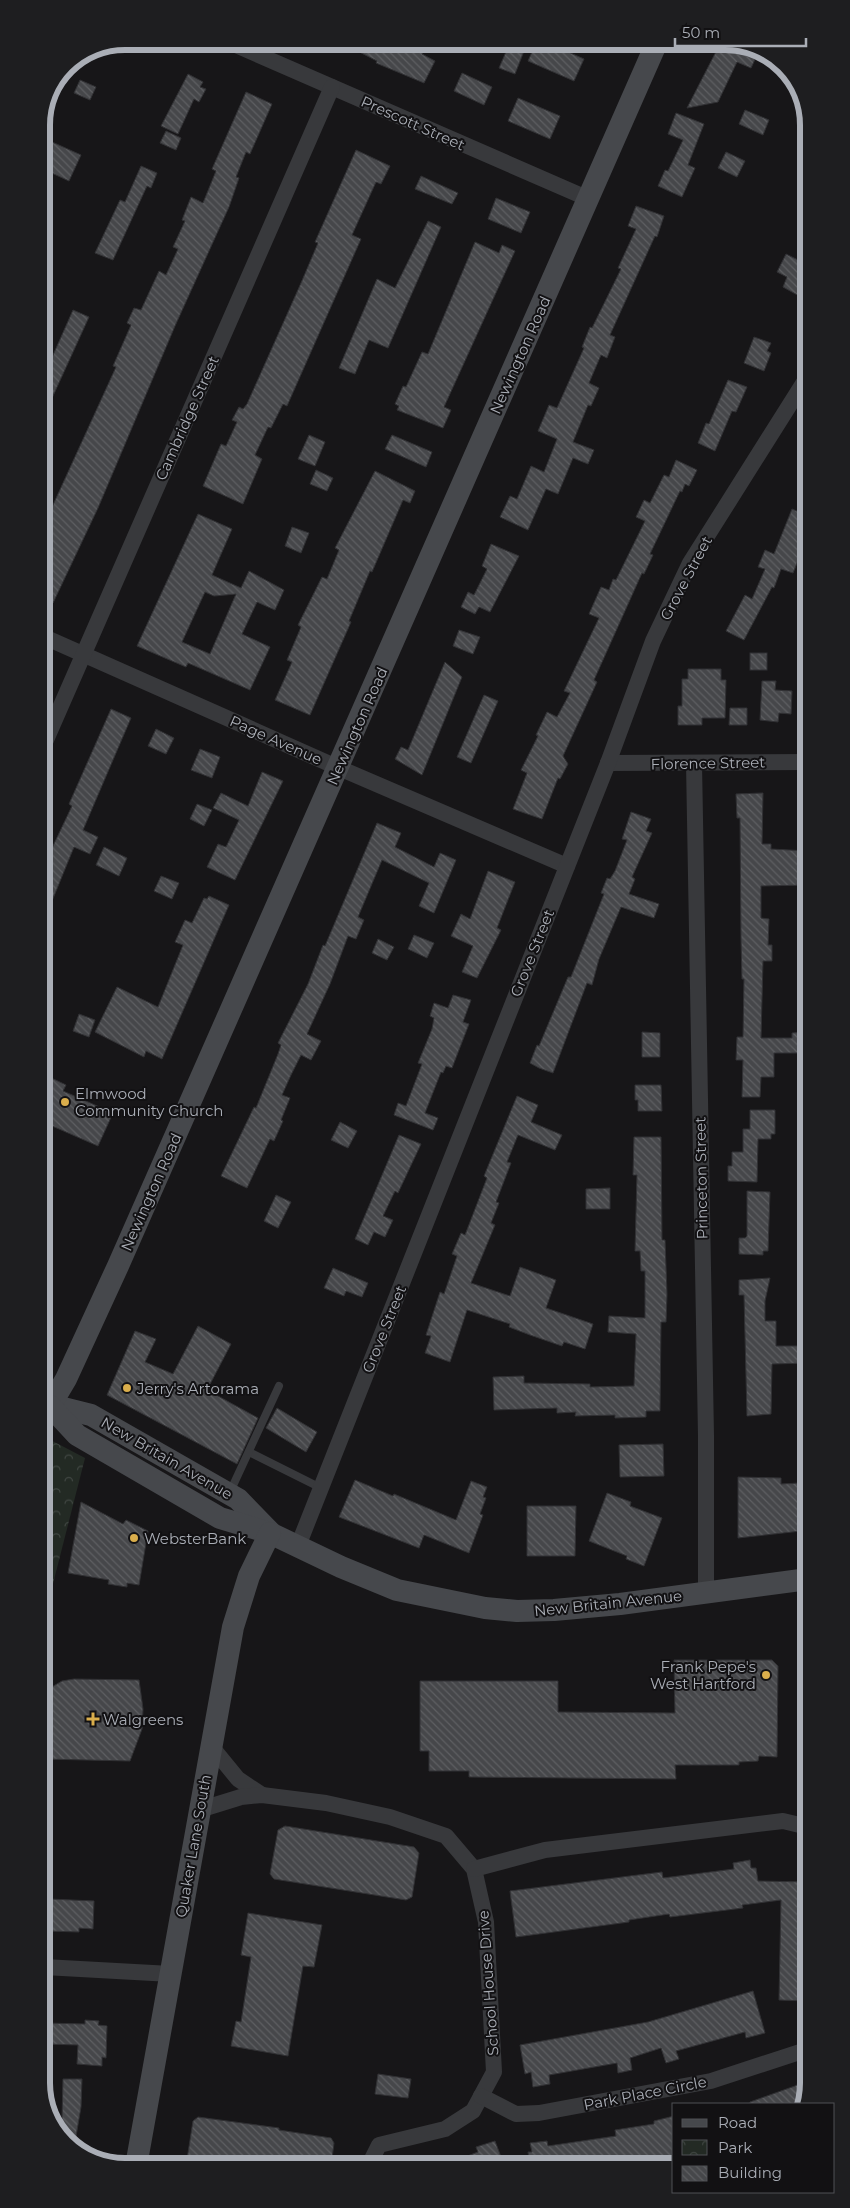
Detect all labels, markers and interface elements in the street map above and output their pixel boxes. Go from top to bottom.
scale bar [675,15,806,47]
text: 50 m [682,23,720,42]
street label: Prescott Street [358,92,468,154]
street label: Newington Road [485,293,555,417]
street label: Cambridge Street [151,353,223,483]
street label: Grove Street [656,533,716,623]
street label: Newington Road [322,664,392,788]
street label: Page Avenue [227,711,325,769]
street label: Florence Street [651,753,765,773]
street label: Grove Street [506,906,558,1000]
place label: Elmwood Community Church [75,1084,223,1120]
marker: Elmwood Community Church [59,1096,71,1108]
street label: Princeton Street [690,1117,712,1239]
street label: Newington Road [116,1130,186,1254]
street label: Grove Street [358,1282,410,1376]
place label: Jerry's Artorama [136,1379,259,1398]
marker: Jerry's Artorama [121,1382,133,1394]
street label: New Britain Avenue [98,1413,236,1503]
place label: WebsterBank [144,1529,246,1548]
marker: WebsterBank [128,1532,140,1544]
street label: New Britain Avenue [533,1586,683,1620]
place label: Frank Pepe's West Hartford [650,1657,756,1693]
marker: Frank Pepe's West Hartford [760,1669,772,1681]
place label: Walgreens [103,1710,183,1729]
marker: Walgreens [87,1713,99,1725]
street label: Quaker Lane South [171,1773,215,1919]
street label: School House Drive [473,1910,503,2056]
street label: Park Place Circle [582,2072,708,2114]
legend [672,2103,835,2193]
text: Road [718,2113,757,2132]
text: Park [718,2138,752,2157]
text: Building [718,2163,782,2182]

